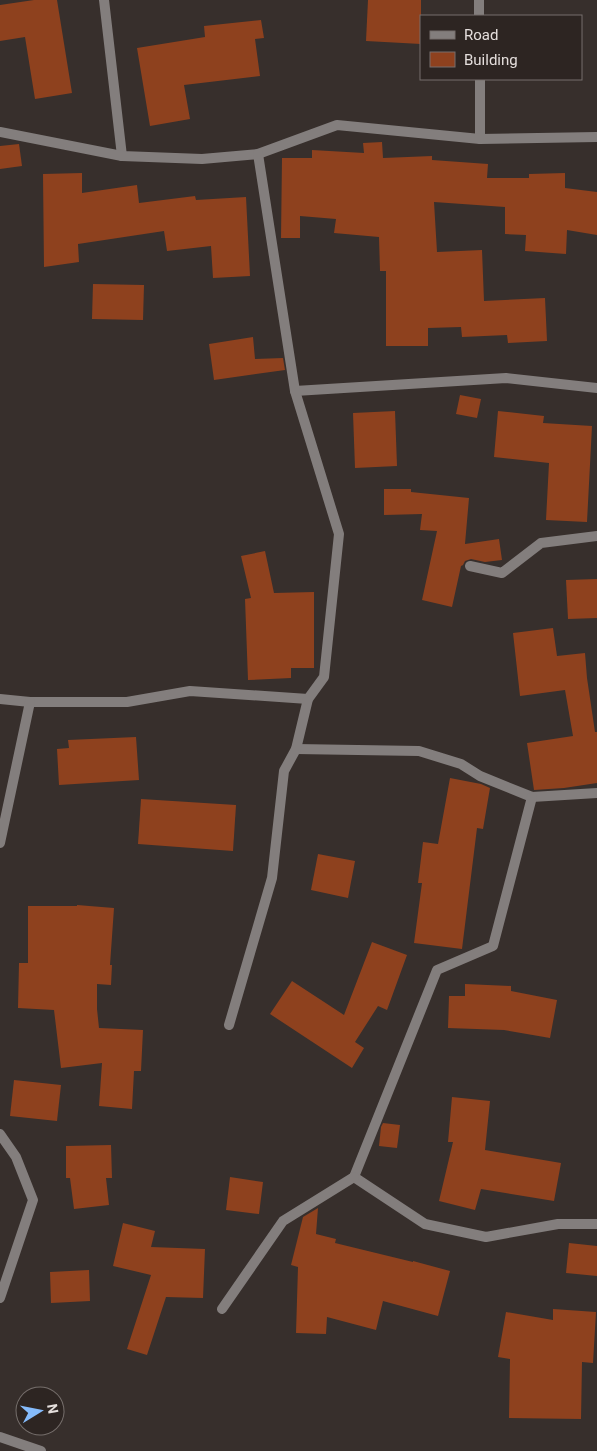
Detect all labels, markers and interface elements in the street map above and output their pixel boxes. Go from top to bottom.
legend [420,15,582,80]
text: Road [464,26,498,44]
text: Building [464,51,518,69]
north arrow [15,1386,65,1436]
text: N [44,1402,62,1415]

